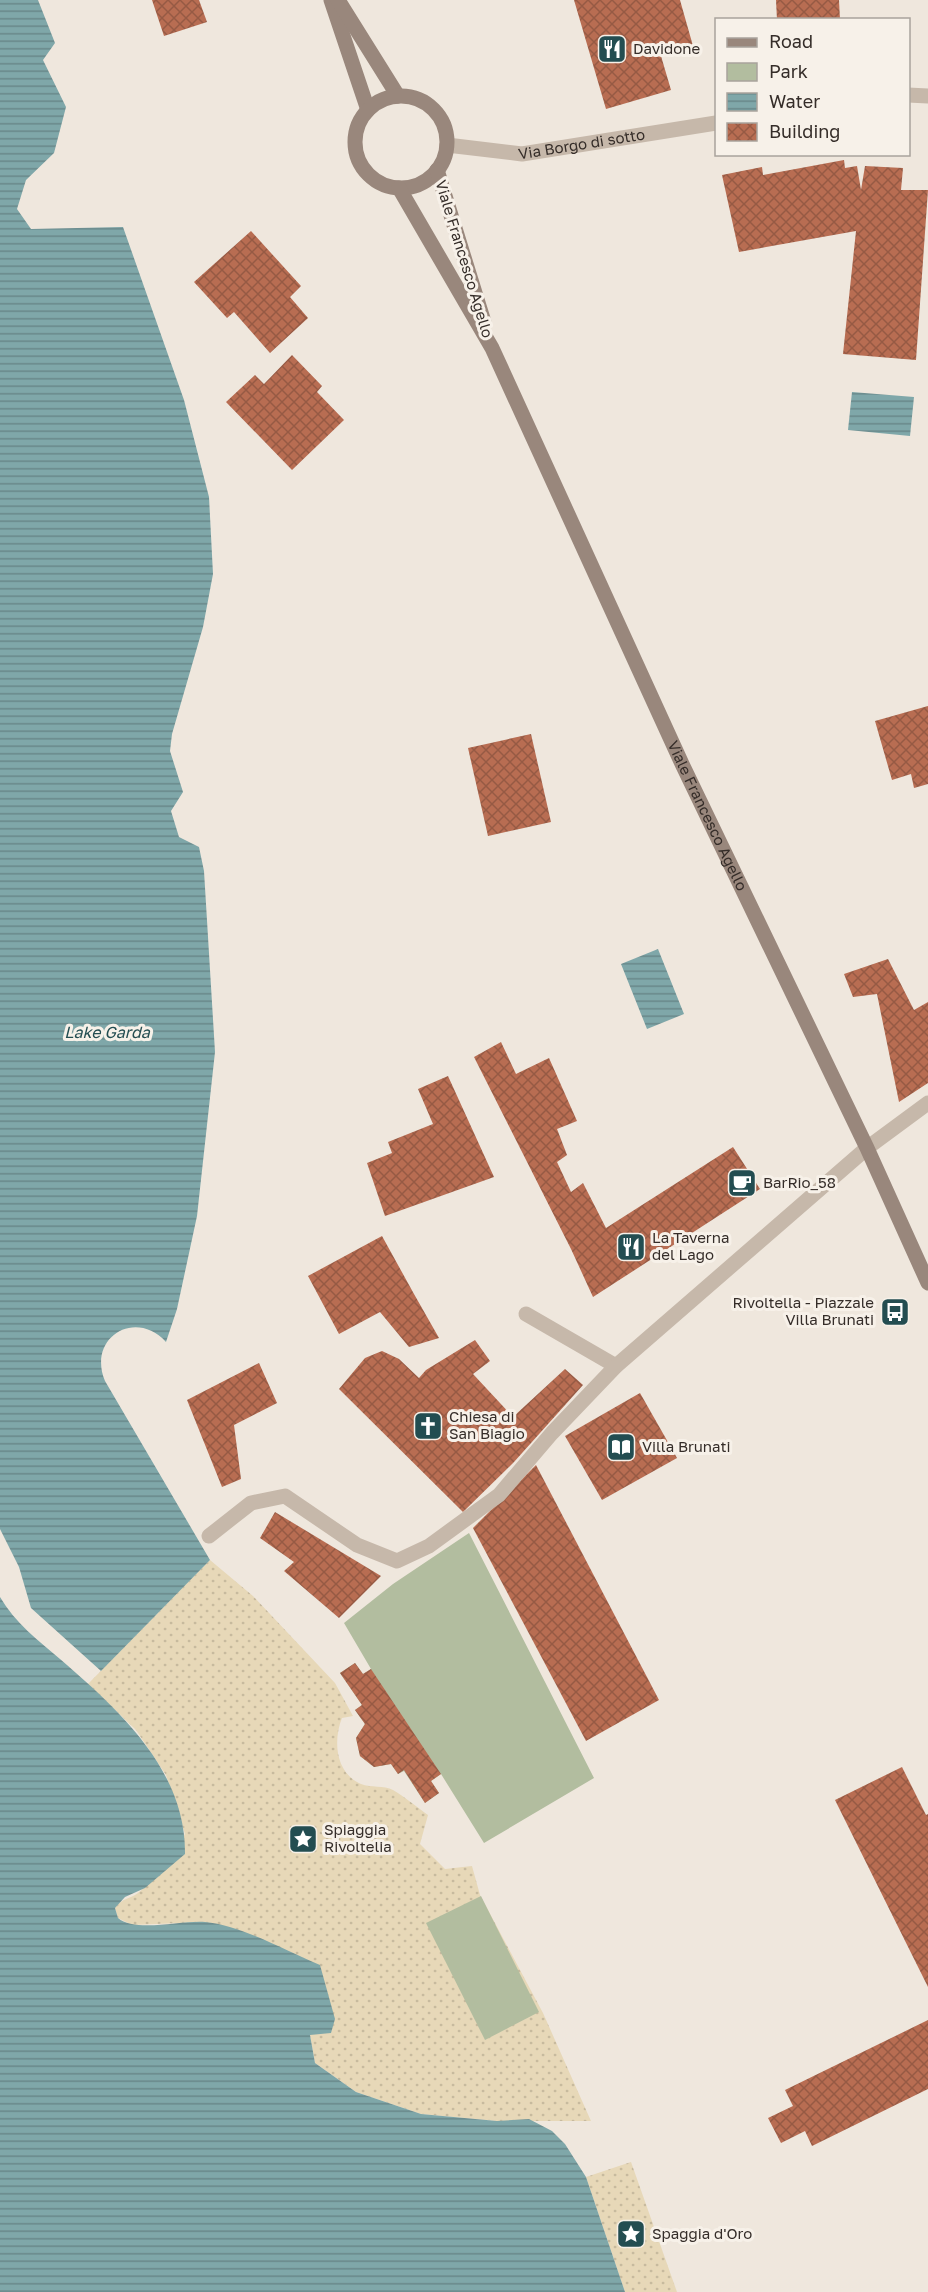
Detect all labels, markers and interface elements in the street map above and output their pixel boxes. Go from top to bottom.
legend [715,18,910,156]
text: Road [769,30,813,52]
restaurant icon: Davidone [596,33,628,65]
place label: Davidone [633,39,701,57]
text: Park [769,60,808,82]
text: Water [769,90,820,112]
text: Building [769,120,840,142]
street label: Via Borgo di sotto [517,124,646,162]
street label: Viale Francesco Agello [432,178,498,340]
street label: Viale Francesco Agello [665,738,752,893]
water label: Lake Garda [64,1022,151,1042]
cafe icon: BarRio_58 [726,1167,758,1199]
place label: BarRio_58 [763,1173,836,1191]
place label: La Taverna del Lago [652,1228,729,1263]
restaurant icon: La Taverna del Lago [615,1231,647,1263]
place label: Rivoltella - Piazzale Villa Brunati [733,1293,874,1328]
bus stop icon: Rivoltella - Piazzale Villa Brunati [879,1296,911,1328]
place label: Chiesa di San Biagio [449,1407,525,1442]
church icon: Chiesa di San Biagio [412,1410,444,1442]
library icon: Villa Brunati [605,1431,637,1463]
place label: Villa Brunati [642,1437,730,1455]
place label: Spiaggia Rivoltelia [324,1820,392,1855]
place icon: Spiaggia Rivoltelia [287,1823,319,1855]
place icon: Spaggia d'Oro [615,2218,647,2250]
place label: Spaggia d'Oro [652,2224,752,2242]

